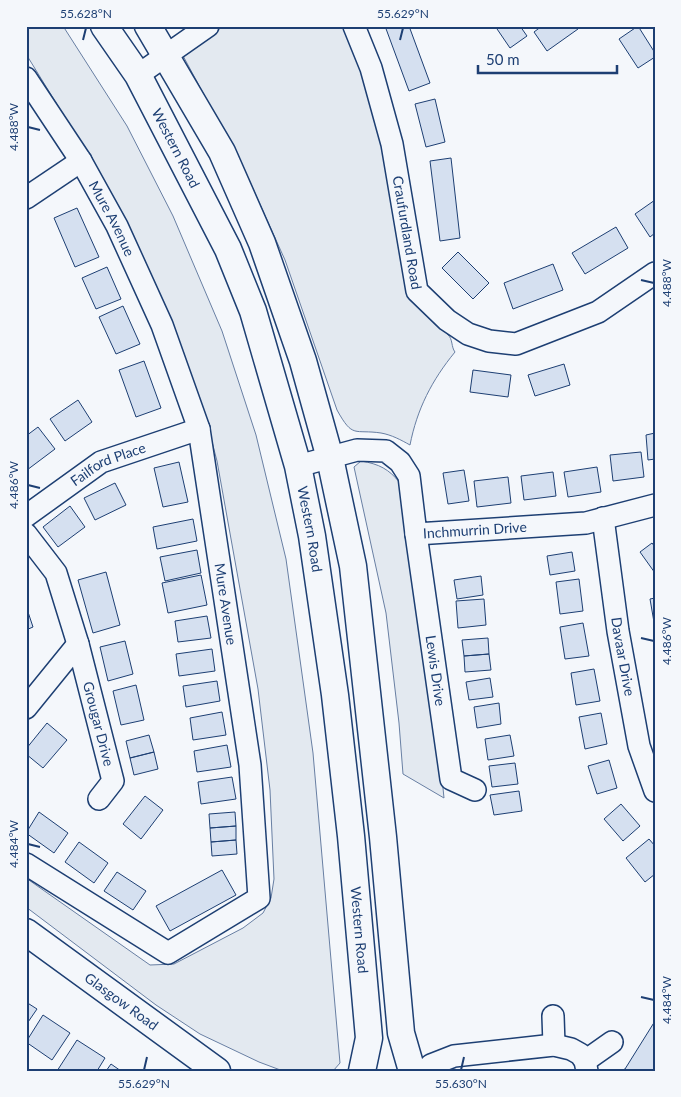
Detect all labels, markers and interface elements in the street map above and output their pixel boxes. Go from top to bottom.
text: 55.628°N [60,6,112,21]
text: 55.629°N [377,6,429,21]
scale bar [478,42,617,74]
text: 50 m [486,50,520,68]
text: 4.488°W [6,102,21,151]
street label: Western Road [149,105,204,191]
street label: Craufurdland Road [390,174,426,291]
street label: Mure Avenue [86,178,139,259]
text: 4.488°W [659,258,674,307]
street label: Failford Place [67,439,148,489]
text: 4.486°W [6,460,21,509]
street label: Western Road [294,484,326,573]
street label: Inchmurrin Drive [422,518,527,542]
street label: Mure Avenue [211,562,241,646]
street label: Davaar Drive [608,616,639,697]
text: 4.486°W [659,616,674,665]
street label: Lewis Drive [423,634,449,707]
street label: Grougar Drive [80,680,118,768]
text: 4.484°W [6,819,21,868]
street label: Western Road [348,886,372,974]
street label: Glasgow Road [82,969,162,1033]
text: 4.484°W [659,975,674,1024]
text: 55.629°N [118,1076,170,1091]
text: 55.630°N [435,1076,487,1091]

